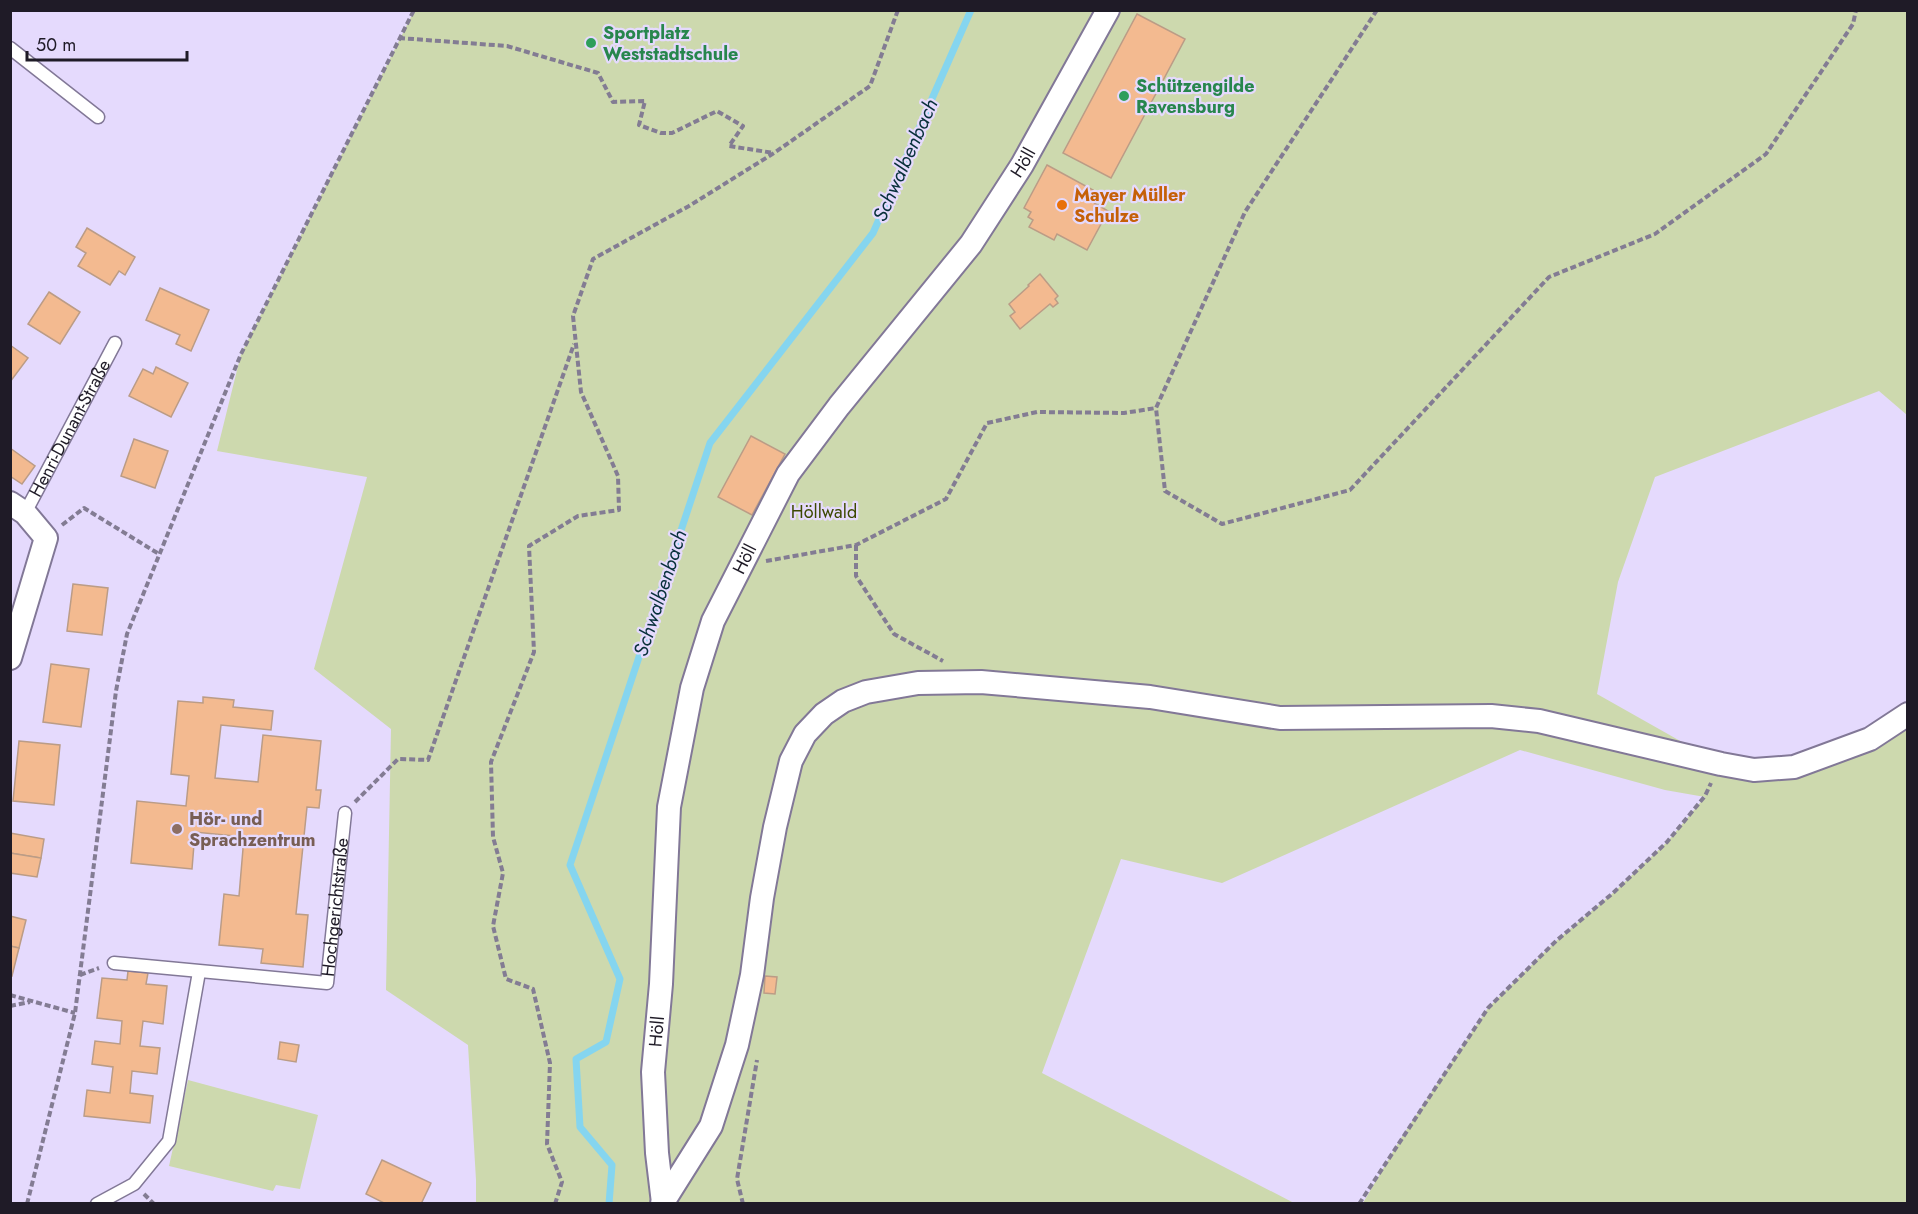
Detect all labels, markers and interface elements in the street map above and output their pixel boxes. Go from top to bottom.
place label: Sportplatz Weststadtschule [603,20,738,67]
scale bar [27,24,188,62]
text: 50 m [36,32,76,58]
marker: Sportplatz Weststadtschule [584,36,598,50]
place label: Schützengilde Ravensburg [1136,73,1254,120]
marker: Schützengilde Ravensburg [1117,89,1131,103]
water label: Schwalbenbach [865,94,945,226]
street label: Höll [1004,143,1042,183]
place label: Mayer Müller Schulze [1074,182,1186,229]
marker: Mayer Müller Schulze [1055,198,1069,212]
street label: Henri-Dunant-Straße [23,355,117,501]
park label: Höllwald [791,499,857,525]
water label: Schwalbenbach [626,526,695,660]
street label: Höll [726,539,763,579]
place label: Hör- und Sprachzentrum [189,806,316,853]
marker: Hör- und Sprachzentrum [170,822,184,836]
street label: Hochgerichtstraße [315,837,355,978]
street label: Höll [642,1015,671,1048]

